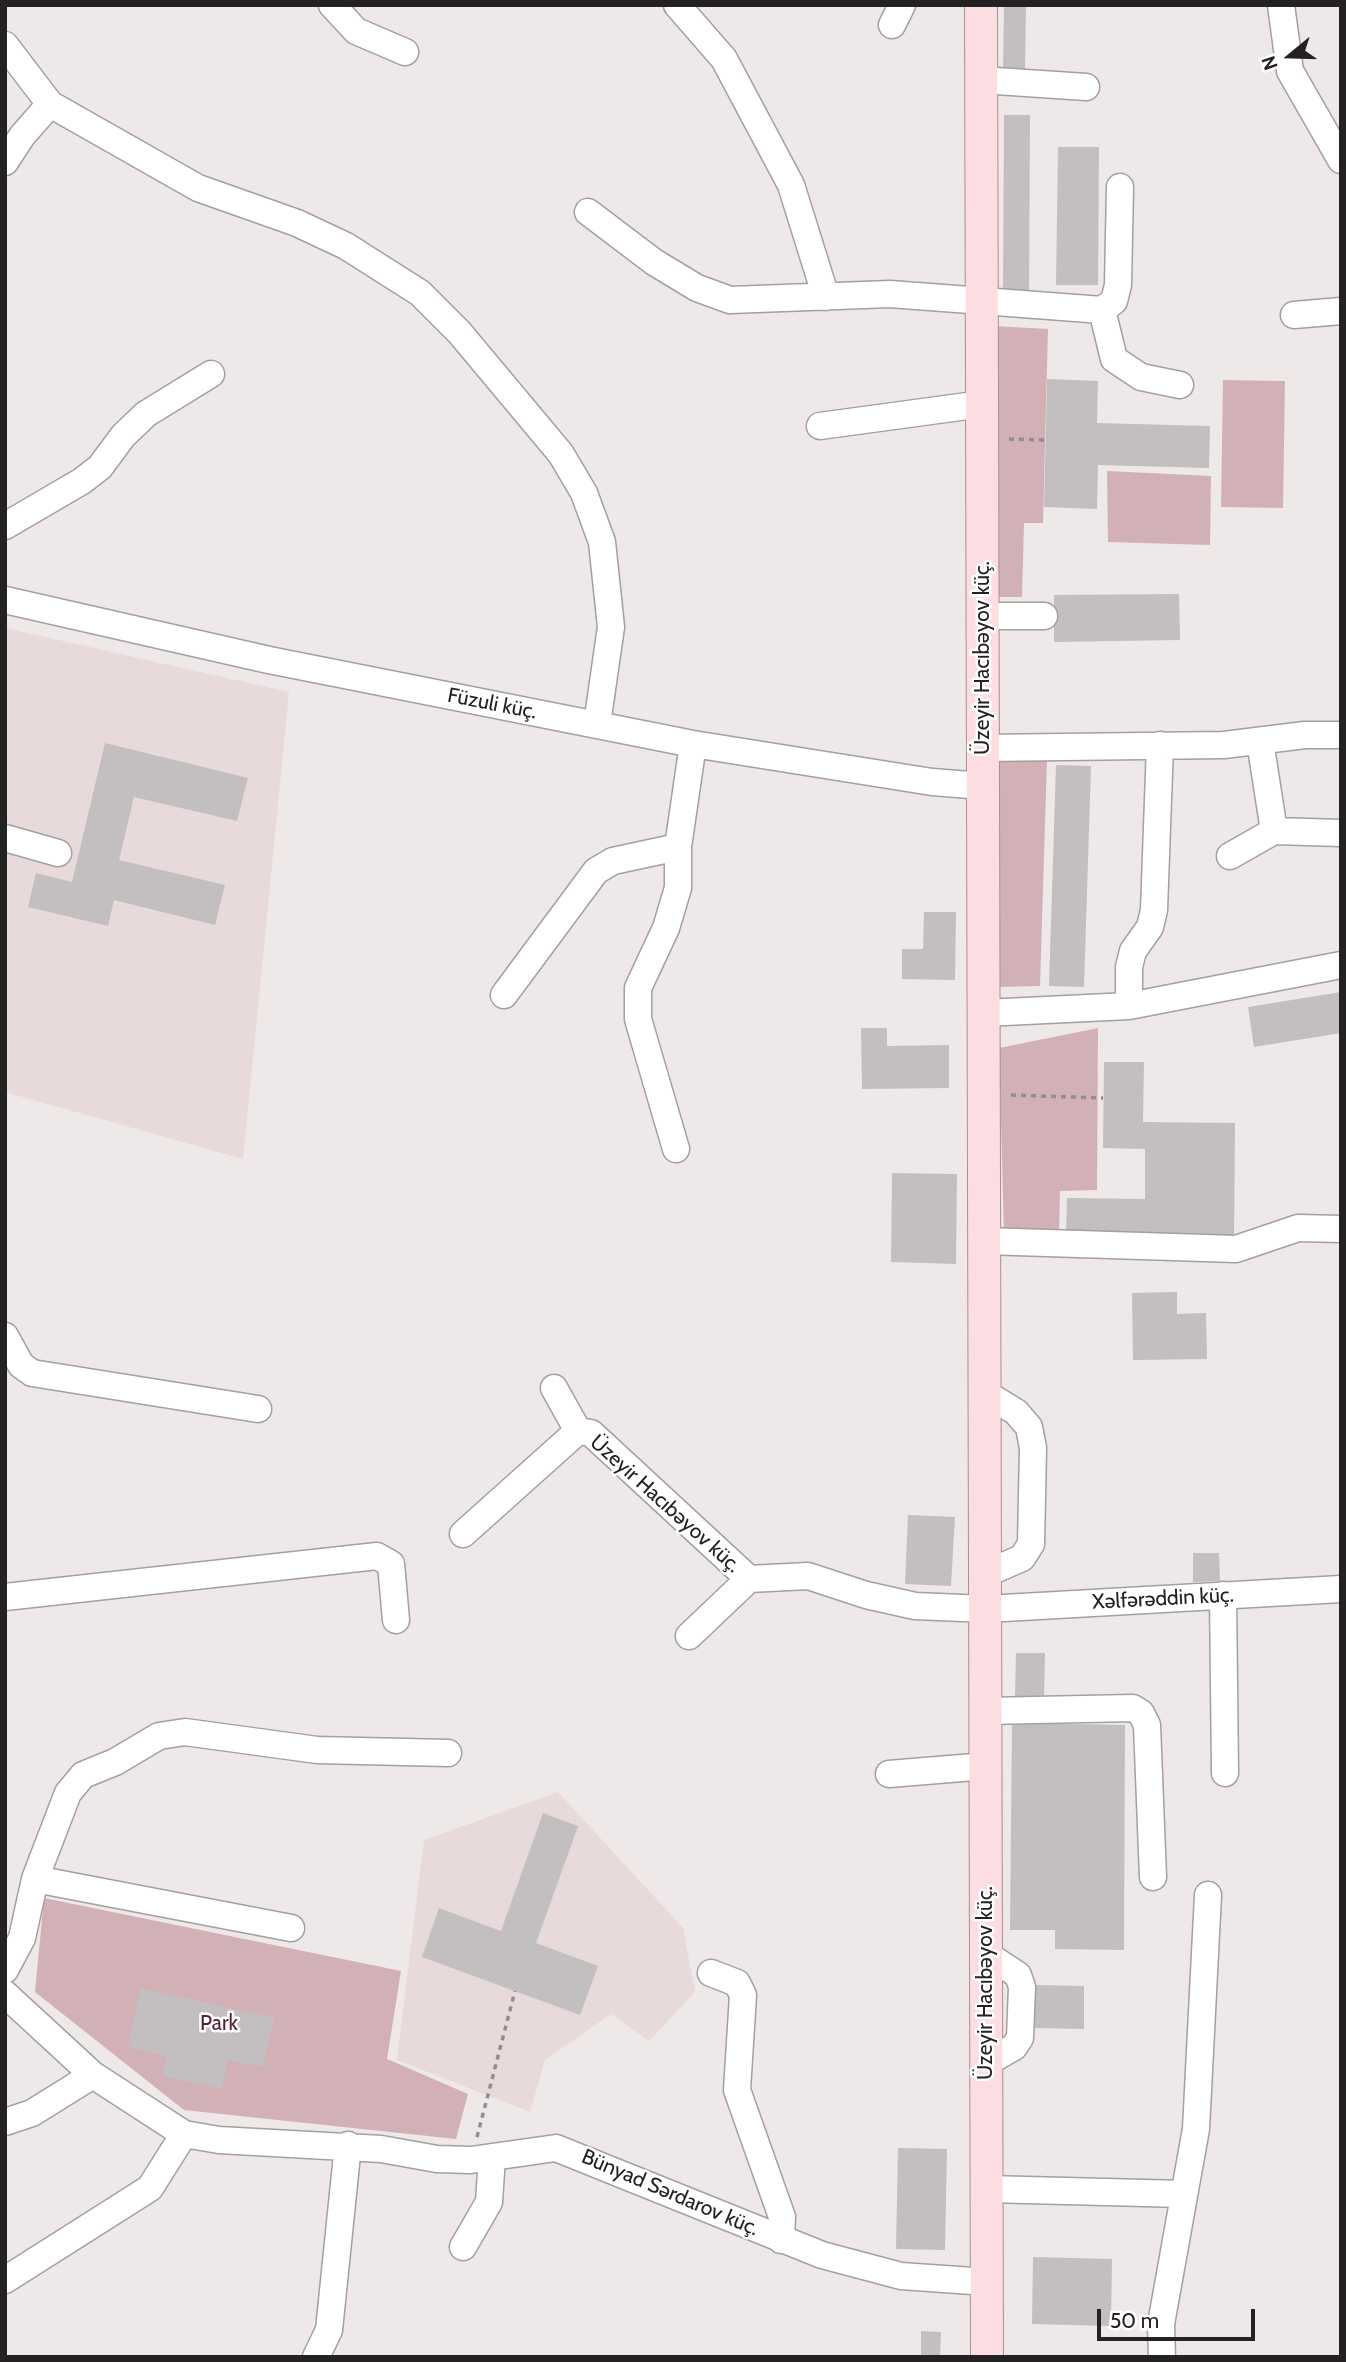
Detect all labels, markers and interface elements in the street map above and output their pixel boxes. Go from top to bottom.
north arrow [1255,21,1325,91]
text: N [1257,53,1283,73]
street label: Üzeyir Hacıbəyov küç. [970,561,996,755]
street label: Füzuli küç. [445,683,539,725]
street label: Üzeyir Hacıbəyov küç. [585,1430,745,1578]
street label: Xəlfərəddin küç. [1092,1583,1234,1615]
street label: Üzeyir Hacıbəyov küç. [973,1886,999,2080]
park label: Park [200,2011,238,2037]
street label: Bünyad Sərdarov küç. [578,2144,762,2242]
scale bar [1101,2296,1258,2340]
text: 50 m [1110,2308,1159,2333]

